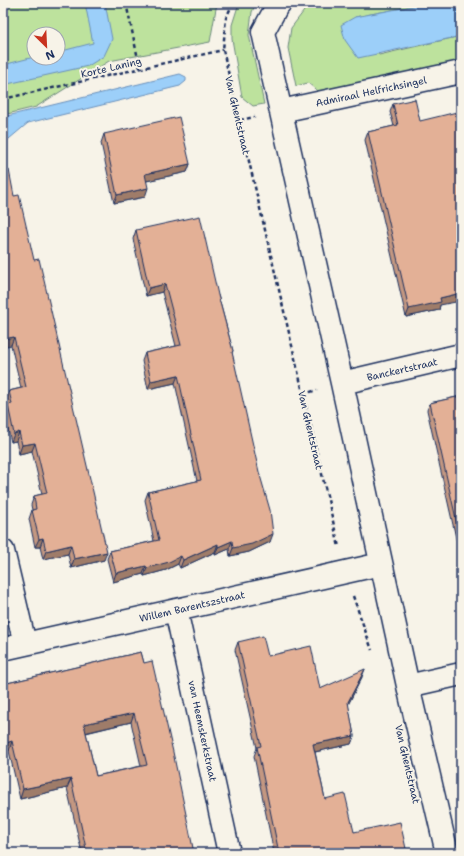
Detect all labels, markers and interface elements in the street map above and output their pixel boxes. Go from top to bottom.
north arrow [26,26,66,66]
text: N [43,46,57,63]
street label: Korte Laning [79,54,143,81]
street label: Admiraal Helfrichsingel [314,73,428,110]
street label: Van Ghentstraat [222,74,253,156]
street label: Banckertstraat [365,355,439,384]
street label: Van Ghentstraat [295,389,326,471]
street label: Willem Barentszstraat [138,588,246,625]
street label: van Heemskerkstraat [185,679,220,783]
street label: Van Ghentstraat [392,723,423,805]

